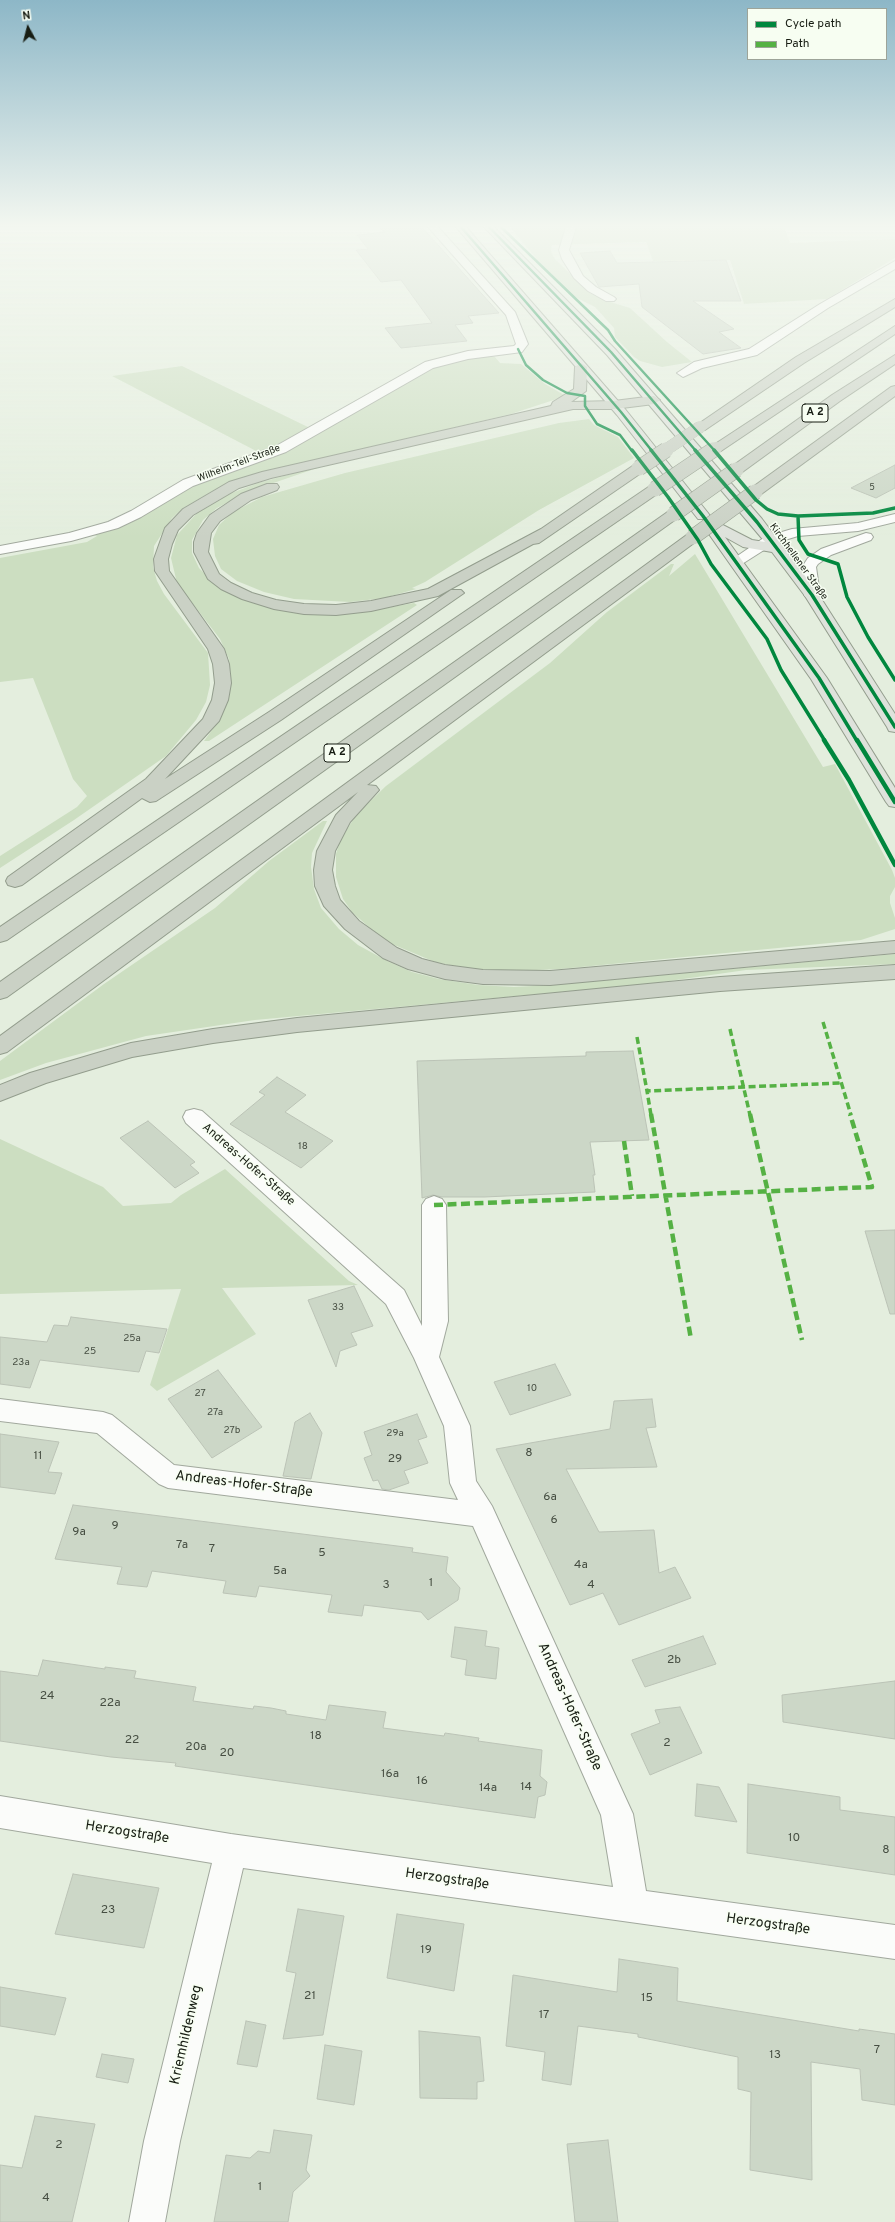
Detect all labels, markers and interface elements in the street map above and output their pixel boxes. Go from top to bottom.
north arrow [8,8,48,48]
legend [747,8,887,60]
text: N [22,9,31,24]
text: Cycle path [785,16,842,32]
text: Path [785,36,810,52]
road number: A 2 [802,404,828,422]
street label: Wilhelm-Tell-Straße [196,443,282,485]
house number: 5 [869,483,875,493]
street label: Kirchhellener Straße [766,521,830,603]
road number: A 2 [324,744,350,762]
street label: Andreas-Hofer-Straße [199,1121,297,1209]
house number: 18 [298,1141,308,1153]
house number: 33 [332,1302,344,1314]
house number: 25a [123,1333,141,1345]
house number: 25 [84,1346,96,1358]
house number: 23a [12,1357,30,1369]
house number: 10 [527,1383,537,1395]
house number: 27 [194,1388,206,1400]
house number: 27a [207,1407,223,1419]
house number: 27b [224,1425,240,1437]
house number: 29a [386,1428,404,1440]
house number: 8 [525,1447,533,1461]
house number: 11 [34,1450,42,1464]
house number: 29 [388,1453,402,1467]
street label: Andreas-Hofer-Straße [174,1468,314,1502]
house number: 6a [543,1491,557,1505]
house number: 6 [550,1514,558,1528]
house number: 9 [111,1520,119,1534]
house number: 9a [72,1526,86,1540]
house number: 7a [176,1539,188,1553]
house number: 7 [209,1543,215,1557]
house number: 5 [318,1547,326,1561]
house number: 4a [574,1559,588,1573]
house number: 5a [273,1565,287,1579]
house number: 1 [429,1577,433,1591]
house number: 3 [382,1579,390,1593]
house number: 4 [587,1579,595,1593]
street label: Andreas-Hofer-Straße [533,1640,605,1774]
house number: 2b [667,1654,681,1668]
house number: 24 [40,1690,54,1704]
house number: 22a [100,1697,120,1711]
house number: 18 [310,1730,322,1744]
house number: 22 [125,1734,139,1748]
house number: 2 [663,1737,671,1751]
house number: 20a [185,1741,207,1755]
house number: 20 [219,1747,235,1761]
house number: 16a [381,1768,399,1782]
house number: 16 [416,1775,428,1789]
house number: 14 [520,1781,532,1795]
house number: 14a [479,1782,497,1796]
street label: Herzogstraße [84,1818,170,1848]
house number: 10 [788,1832,800,1846]
house number: 8 [882,1844,890,1858]
street label: Herzogstraße [404,1866,490,1894]
house number: 23 [101,1904,115,1918]
street label: Herzogstraße [725,1911,811,1939]
house number: 19 [420,1944,432,1958]
street label: Kriemhildenweg [167,1984,207,2086]
house number: 21 [304,1990,316,2004]
house number: 15 [641,1992,653,2006]
house number: 17 [539,2009,549,2023]
house number: 7 [874,2044,880,2058]
house number: 13 [769,2049,781,2063]
house number: 2 [55,2139,63,2153]
house number: 1 [258,2181,262,2195]
house number: 4 [42,2192,50,2206]

